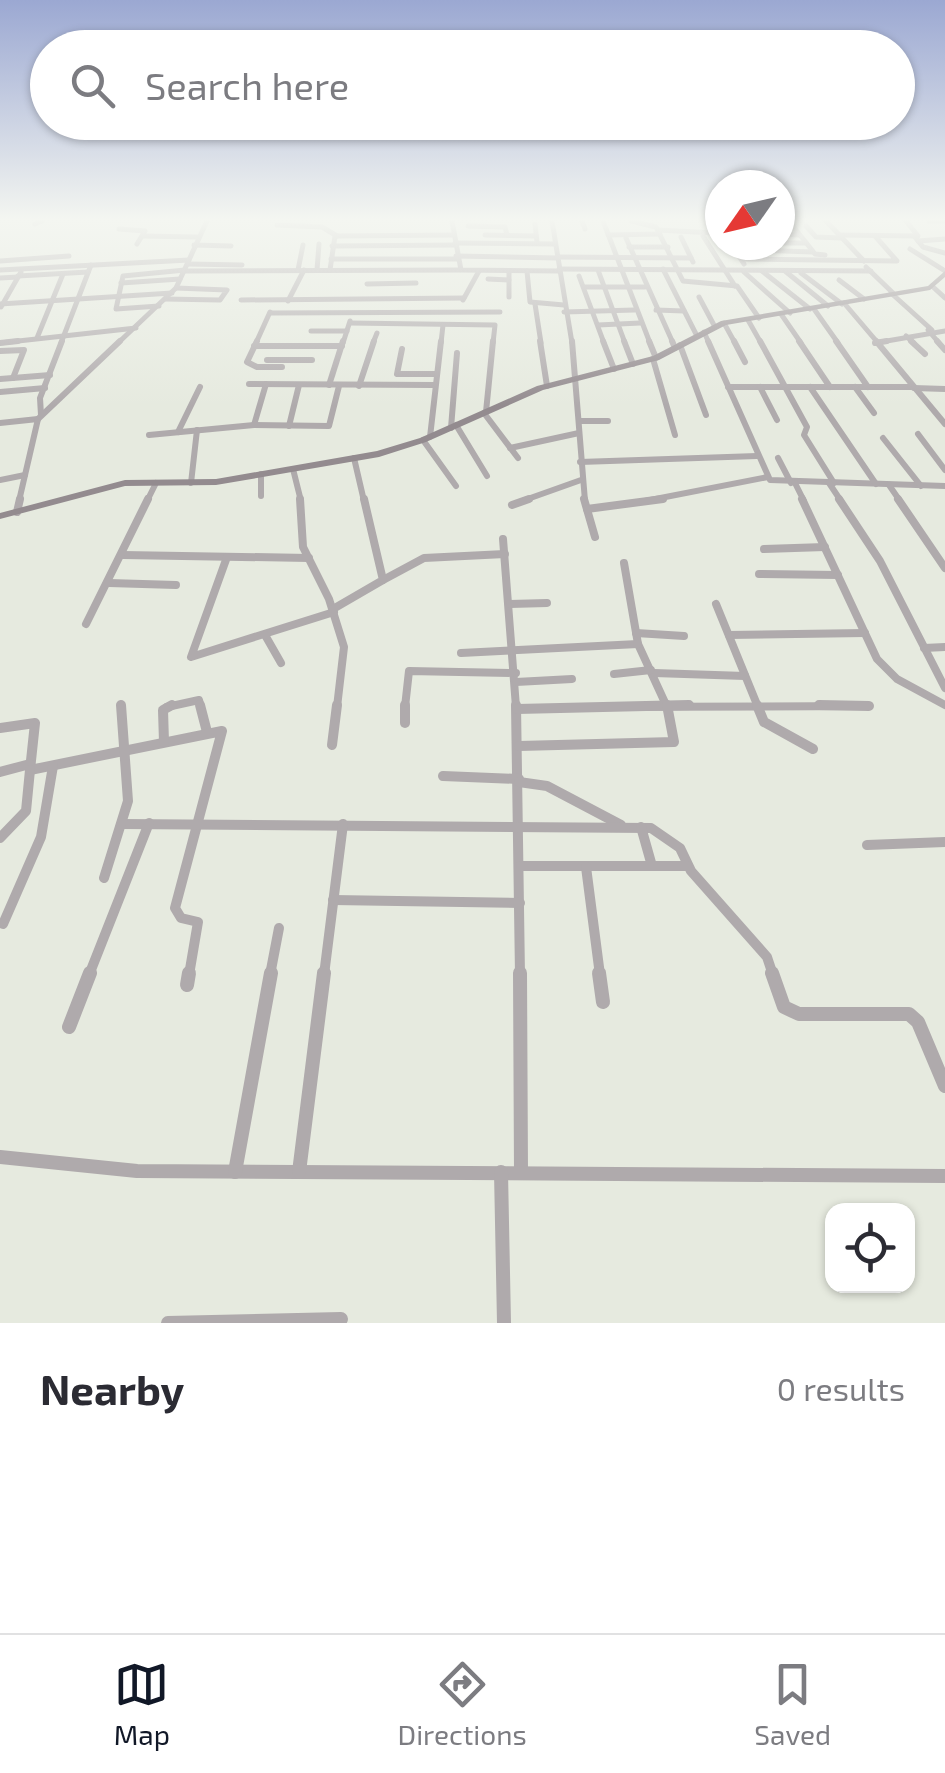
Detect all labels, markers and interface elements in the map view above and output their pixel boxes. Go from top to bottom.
search box [30,30,915,140]
icon: search [65,58,120,113]
text: Search here [145,62,349,108]
north arrow [705,170,795,260]
map controls [825,1203,915,1293]
button: locate [825,1203,915,1293]
text: Nearby [40,1363,184,1413]
text: 0 results [777,1369,905,1407]
tab: Map [114,1657,170,1751]
tab: Directions [398,1657,527,1751]
tab: Saved [754,1657,831,1751]

